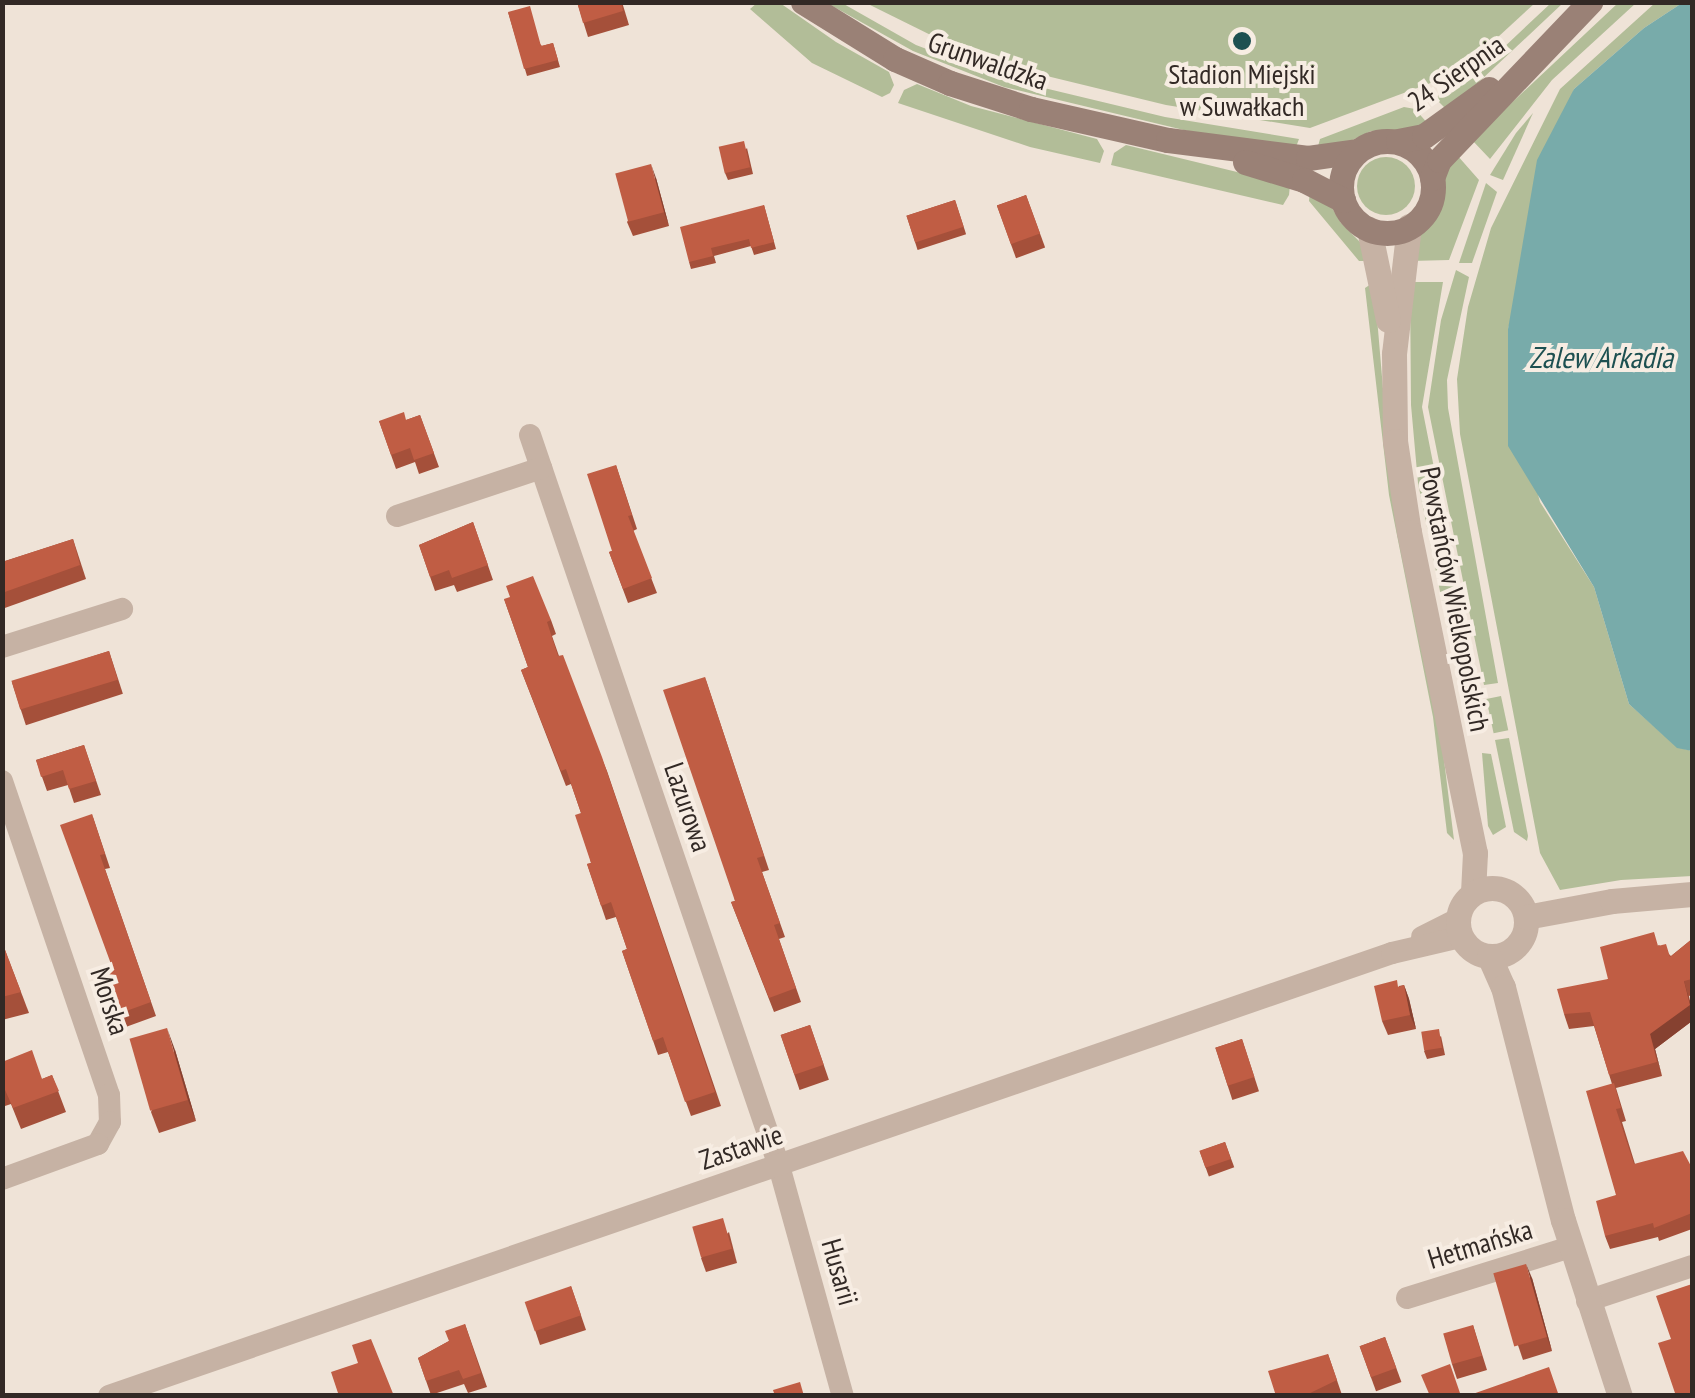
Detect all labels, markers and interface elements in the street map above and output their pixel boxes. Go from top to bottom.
street label: Grunwaldzka [924,25,1052,97]
street label: 24 Sierpnia [1401,28,1511,118]
marker: Stadion Miejski w Suwałkach [1231,30,1253,52]
place label: Stadion Miejski w Suwałkach [1168,57,1316,123]
water label: Zalew Arkadia [1528,339,1674,375]
street label: Powstańców Wielkopolskich [1413,463,1497,735]
street label: Lazurowa [657,758,719,856]
street label: Morska [83,963,137,1039]
street label: Zastawie [695,1117,787,1177]
street label: Hetmańska [1424,1212,1536,1276]
street label: Husarii [815,1235,865,1309]

